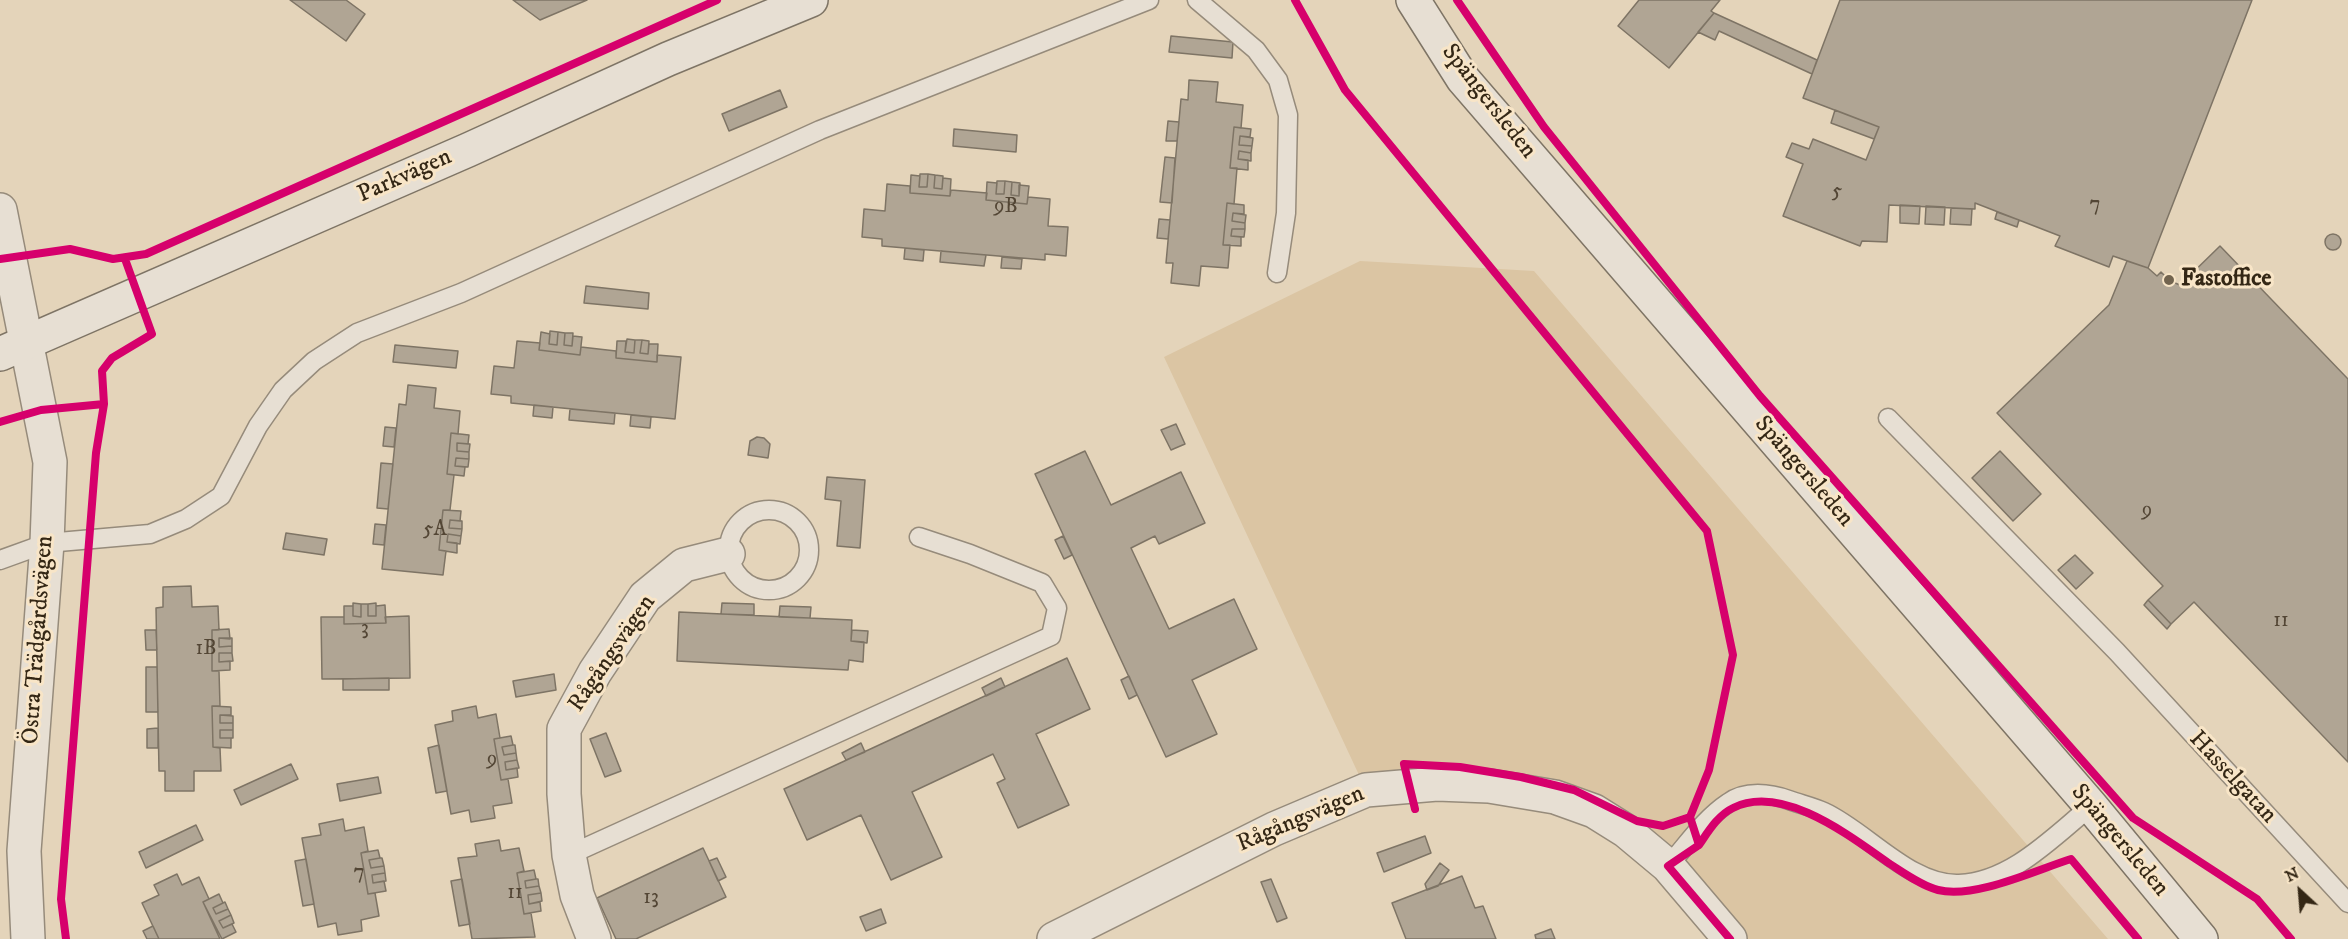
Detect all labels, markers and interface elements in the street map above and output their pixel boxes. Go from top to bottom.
street label: Spängersleden [1434,39,1542,165]
street label: Parkvägen [354,144,456,210]
house number: 5 [1832,180,1842,206]
house number: 7 [2089,193,2101,219]
house number: 9B [994,195,1018,221]
place label: Fastoffice [2181,266,2272,294]
marker: Fastoffice [2162,273,2176,287]
street label: Spängersleden [1747,411,1859,533]
house number: 9 [2142,499,2152,525]
house number: 5A [423,518,447,544]
street label: Östra Trädgårdsvägen [17,535,61,745]
street label: Rågångsvägen [563,590,663,718]
house number: 11 [2273,609,2289,635]
house number: 3 [361,617,369,643]
house number: 1B [196,637,216,663]
street label: Hasselgatan [2182,726,2282,830]
house number: 9 [487,748,497,774]
street label: Spängersleden [2064,779,2174,903]
street label: Rågångsvägen [1233,780,1369,860]
house number: 7 [353,861,365,887]
north arrow [2270,861,2330,921]
text: N [2282,863,2302,887]
house number: 11 [507,881,523,907]
house number: 13 [643,886,659,912]

